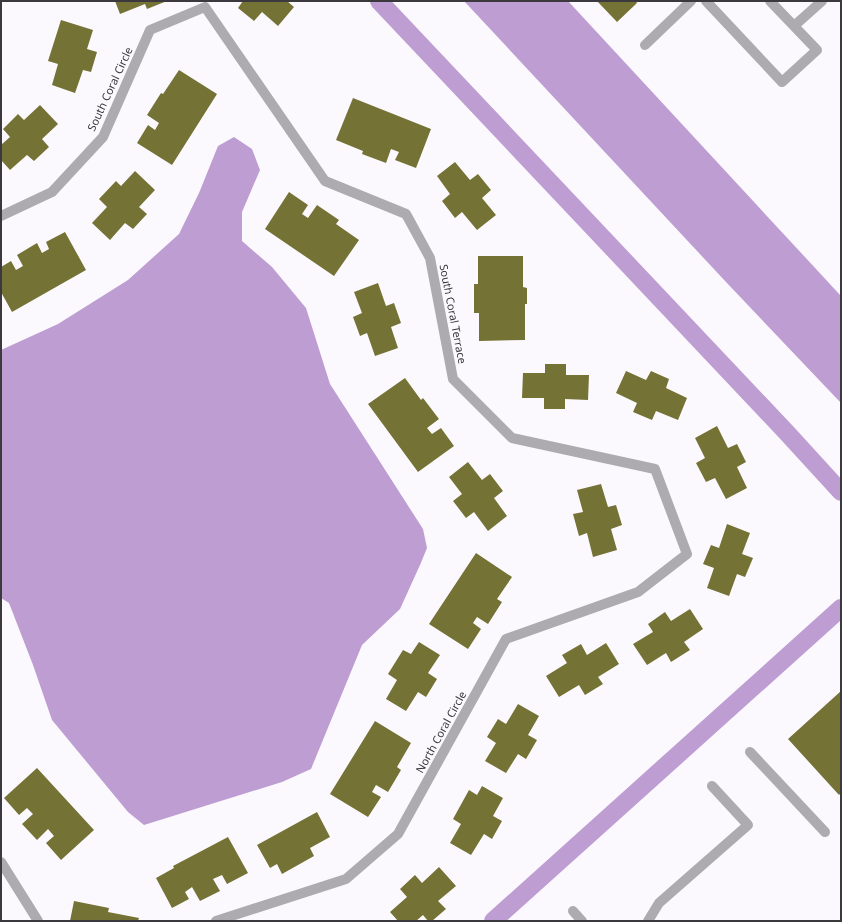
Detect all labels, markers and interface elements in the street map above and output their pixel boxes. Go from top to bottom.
street label: South Coral Circle [83,44,136,133]
street label: South Coral Terrace [436,263,470,365]
street label: North Coral Circle [412,688,469,775]

